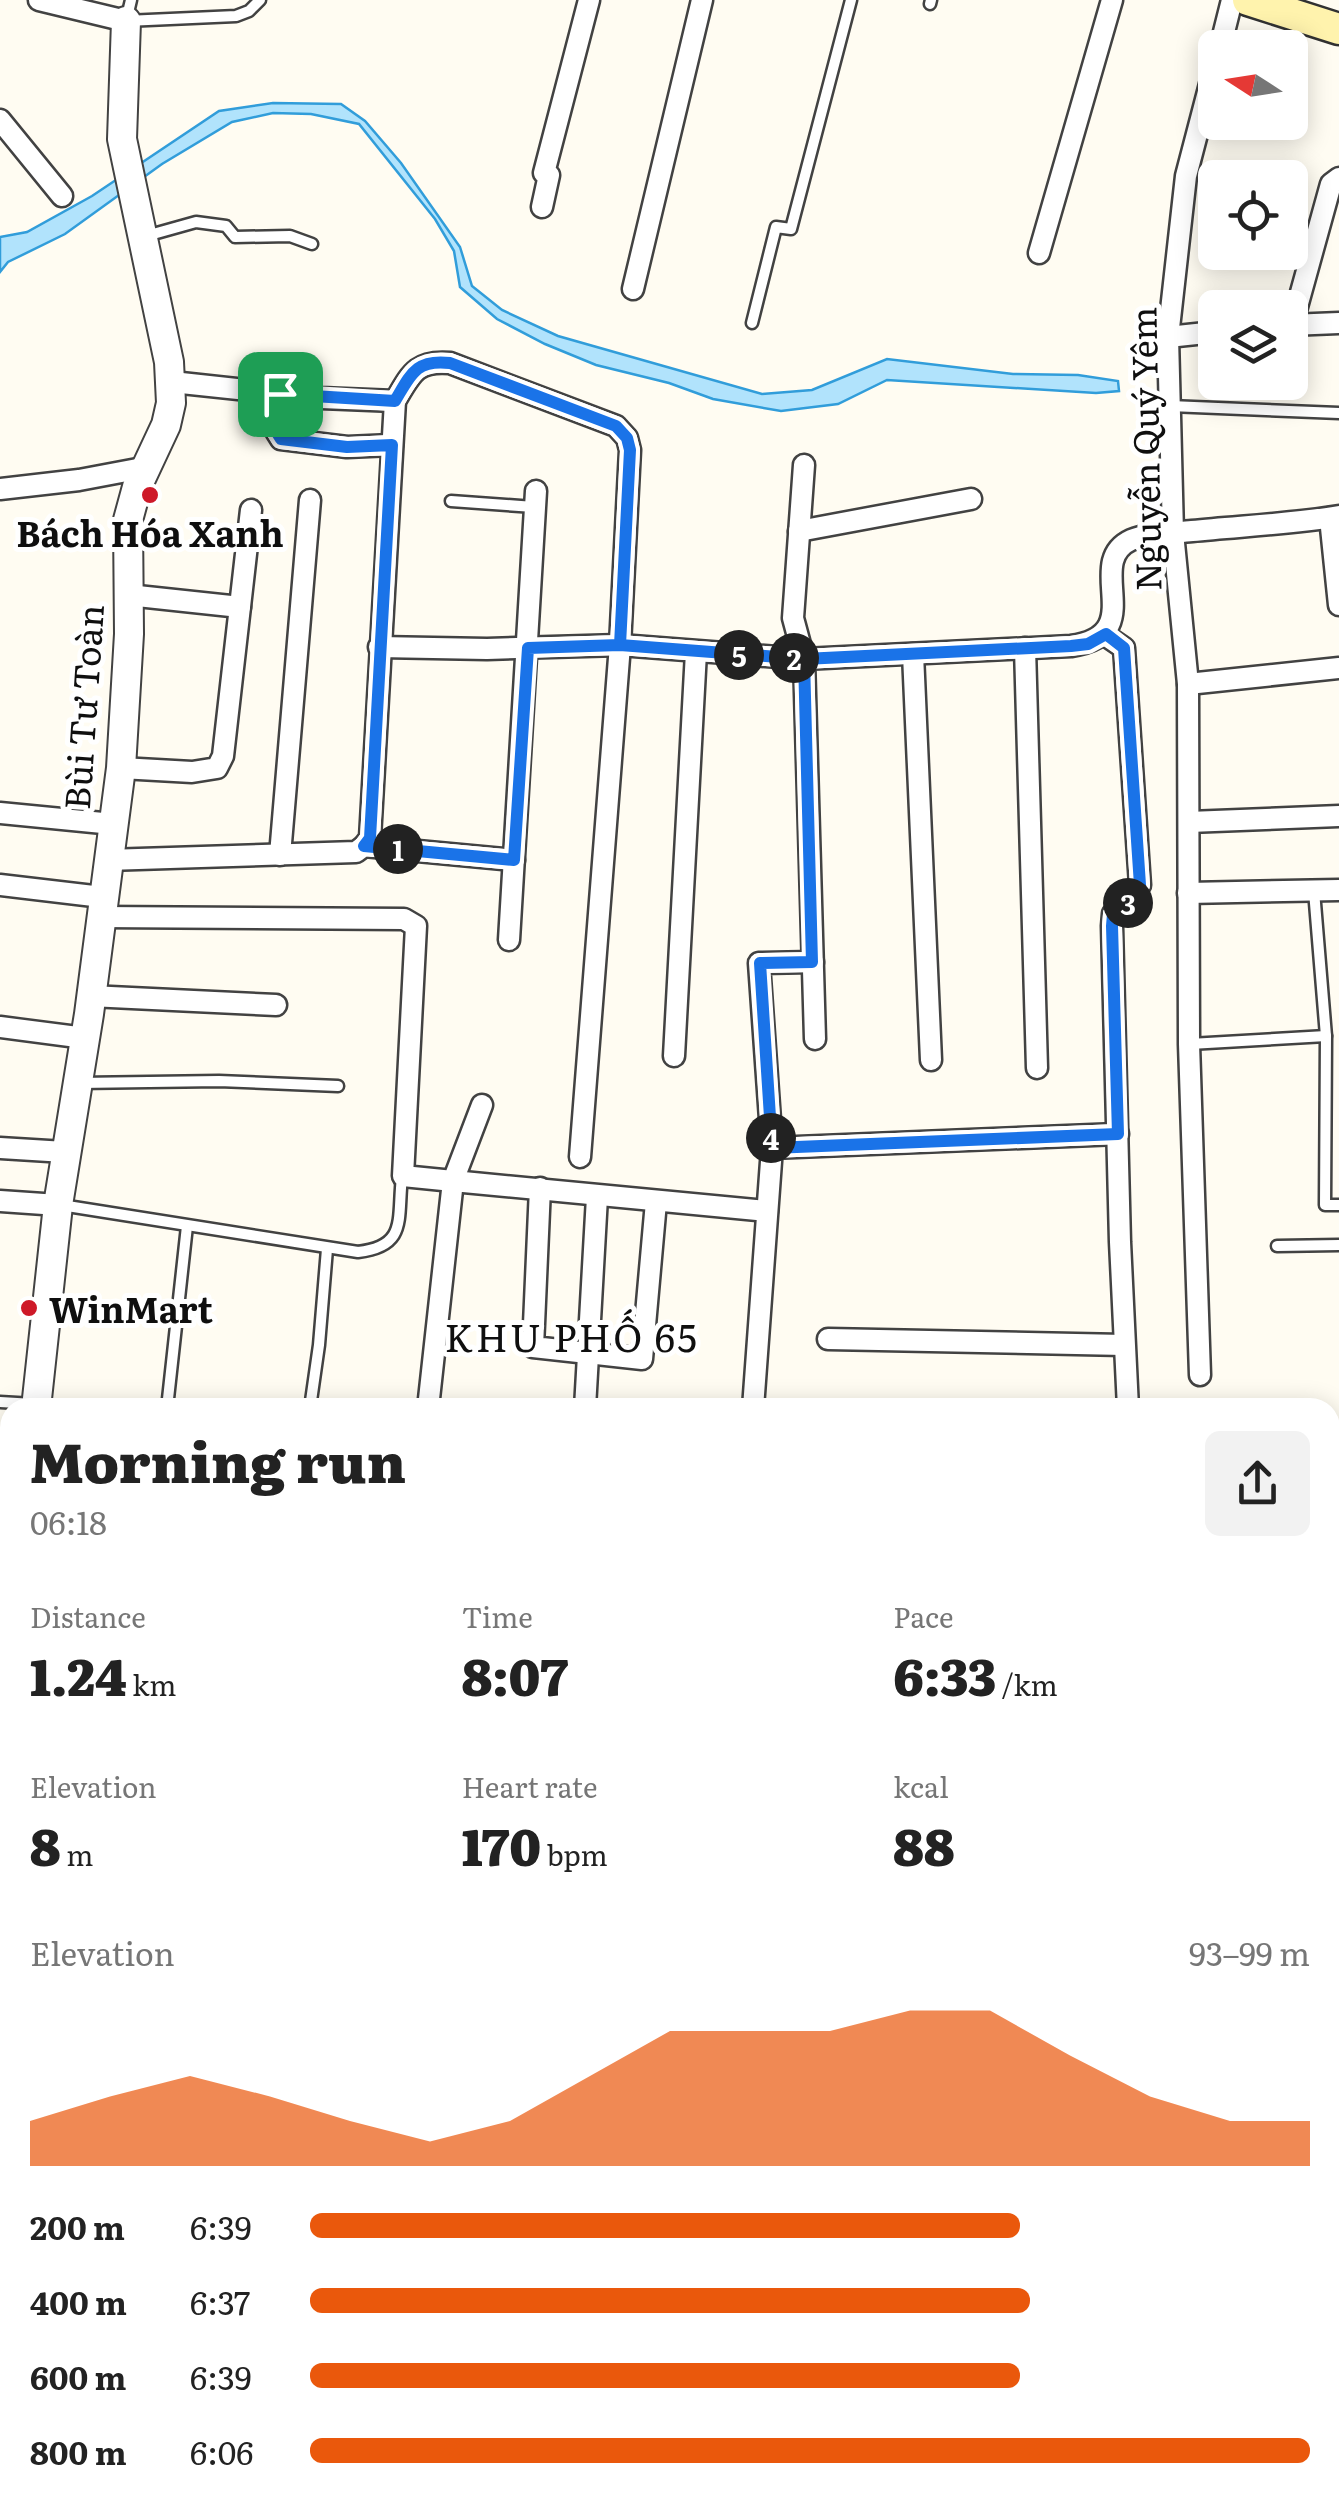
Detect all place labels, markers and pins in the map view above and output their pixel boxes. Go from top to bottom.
pin [238,352,323,437]
marker: Bách Hóa Xanh [139,484,161,506]
place label: Bách Hóa Xanh [16,506,284,558]
pin: 5 [714,630,764,680]
pin: 2 [769,633,819,683]
pin: 1 [373,824,423,874]
pin: 3 [1103,878,1153,928]
pin: 4 [746,1113,796,1163]
place label: WinMart [49,1282,214,1334]
marker: WinMart [18,1297,40,1319]

